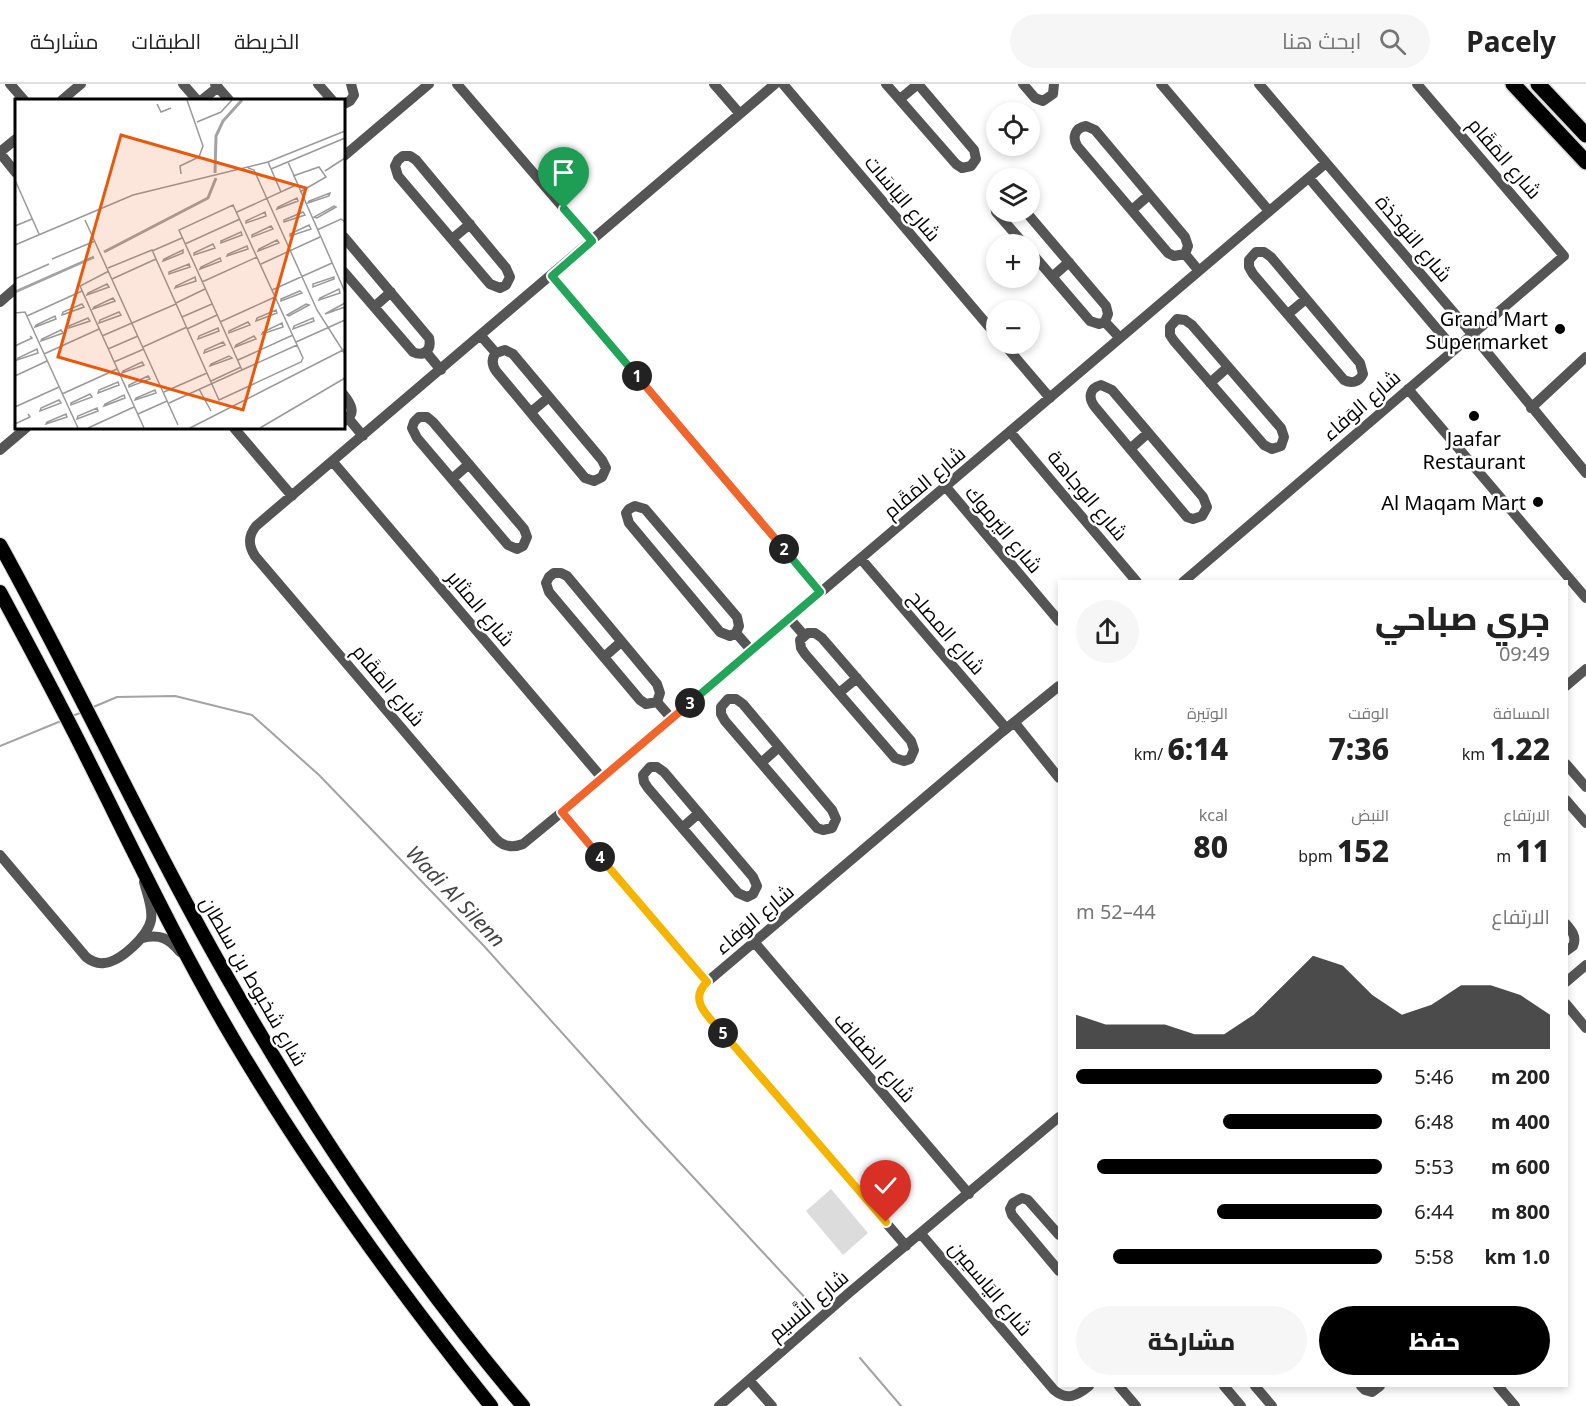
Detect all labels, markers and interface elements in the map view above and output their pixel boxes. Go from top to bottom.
search box [1010,14,1430,68]
text: Pacely [1466,22,1556,60]
text: ابحث هنا [1282,25,1361,55]
icon: search [1376,25,1409,58]
text: مشاركة [30,27,99,55]
text: الطبقات [132,27,201,55]
text: الخريطة [234,27,300,55]
inset map [15,99,345,429]
map controls [986,102,1040,354]
button: locate [986,102,1040,156]
street label: شارع المَقَام [1461,112,1548,205]
pin [538,147,589,209]
street label: شارع اليَاسَات [858,149,947,247]
icon: arrive [547,156,580,189]
button: layers [986,168,1040,222]
street label: شارع النوخذة [1369,189,1458,288]
button: + [986,234,1040,288]
button: − [986,300,1040,354]
place label: Grand Mart Supermarket [1425,305,1548,355]
marker: Grand Mart Supermarket [1553,322,1567,336]
pin: 1 [622,361,652,391]
street label: شارع الوَفاء [1316,364,1406,447]
text: 1 [632,365,642,387]
marker: Jaafar Restaurant [1467,409,1481,423]
place label: Jaafar Restaurant [1423,425,1525,475]
street label: شارع المَقَام [877,440,971,525]
street label: شارع الوجاهة [1041,444,1134,547]
street label: شارع اليَرموك [959,479,1049,579]
place label: Al Maqam Mart [1381,489,1526,516]
marker: Al Maqam Mart [1531,495,1545,509]
pin: 2 [769,534,799,564]
text: 2 [779,538,789,560]
street label: شارع المثابر [440,564,521,652]
street label: شارع المصلح [902,584,991,681]
text: جري صباحي [1375,595,1550,640]
button: share [1076,600,1139,663]
street label: شارع المَقَام [346,638,431,732]
text: 09:49 [1499,640,1550,667]
pin: 3 [675,688,705,718]
text: 3 [685,692,695,714]
text: الوتيرة [1187,702,1228,724]
text: الوقت [1348,702,1389,724]
text: المسافة [1493,702,1550,724]
text: 6:14 [1167,728,1228,769]
text: 7:36 [1328,728,1389,769]
text: 1.22 [1489,728,1550,769]
text: /km [1134,743,1167,765]
text: km [1462,743,1489,765]
text: kcal [1199,804,1228,826]
text: النبض [1351,804,1389,826]
text: الارتفاع [1503,804,1550,826]
text: 80 [1193,826,1228,867]
text: 152 [1337,830,1389,871]
text: 11 [1515,830,1550,871]
water label: Wadi Al Silenn [400,839,512,953]
pin: 4 [585,842,615,872]
text: bpm [1298,845,1337,867]
text: m [1496,845,1515,867]
text: 4 [595,846,605,868]
street label: شارع الوَفاء [709,878,800,961]
street label: شارع شخبوط بن سلطان [193,891,314,1071]
text: 44–52 m [1076,898,1156,925]
text: الارتفاع [1491,903,1550,930]
street label: شارع الضفاف [828,1006,922,1108]
pin: 5 [708,1018,738,1048]
text: 5 [718,1022,728,1044]
text: 5:46 [1414,1063,1454,1090]
text: 200 m [1491,1063,1550,1090]
text: 6:48 [1414,1108,1454,1135]
text: 400 m [1491,1108,1550,1135]
text: 5:53 [1414,1153,1454,1180]
text: 600 m [1491,1153,1550,1180]
pin [860,1160,911,1222]
icon: check [869,1169,902,1202]
text: 6:44 [1414,1198,1454,1225]
text: 800 m [1491,1198,1550,1225]
street label: شارع اليَاسمِين [942,1235,1039,1342]
text: 5:58 [1414,1243,1454,1270]
text: 1.0 km [1484,1243,1550,1270]
street label: شارع النَّسيم [762,1263,854,1347]
button: مشاركة [1076,1306,1307,1375]
button: حفظ [1319,1306,1550,1375]

